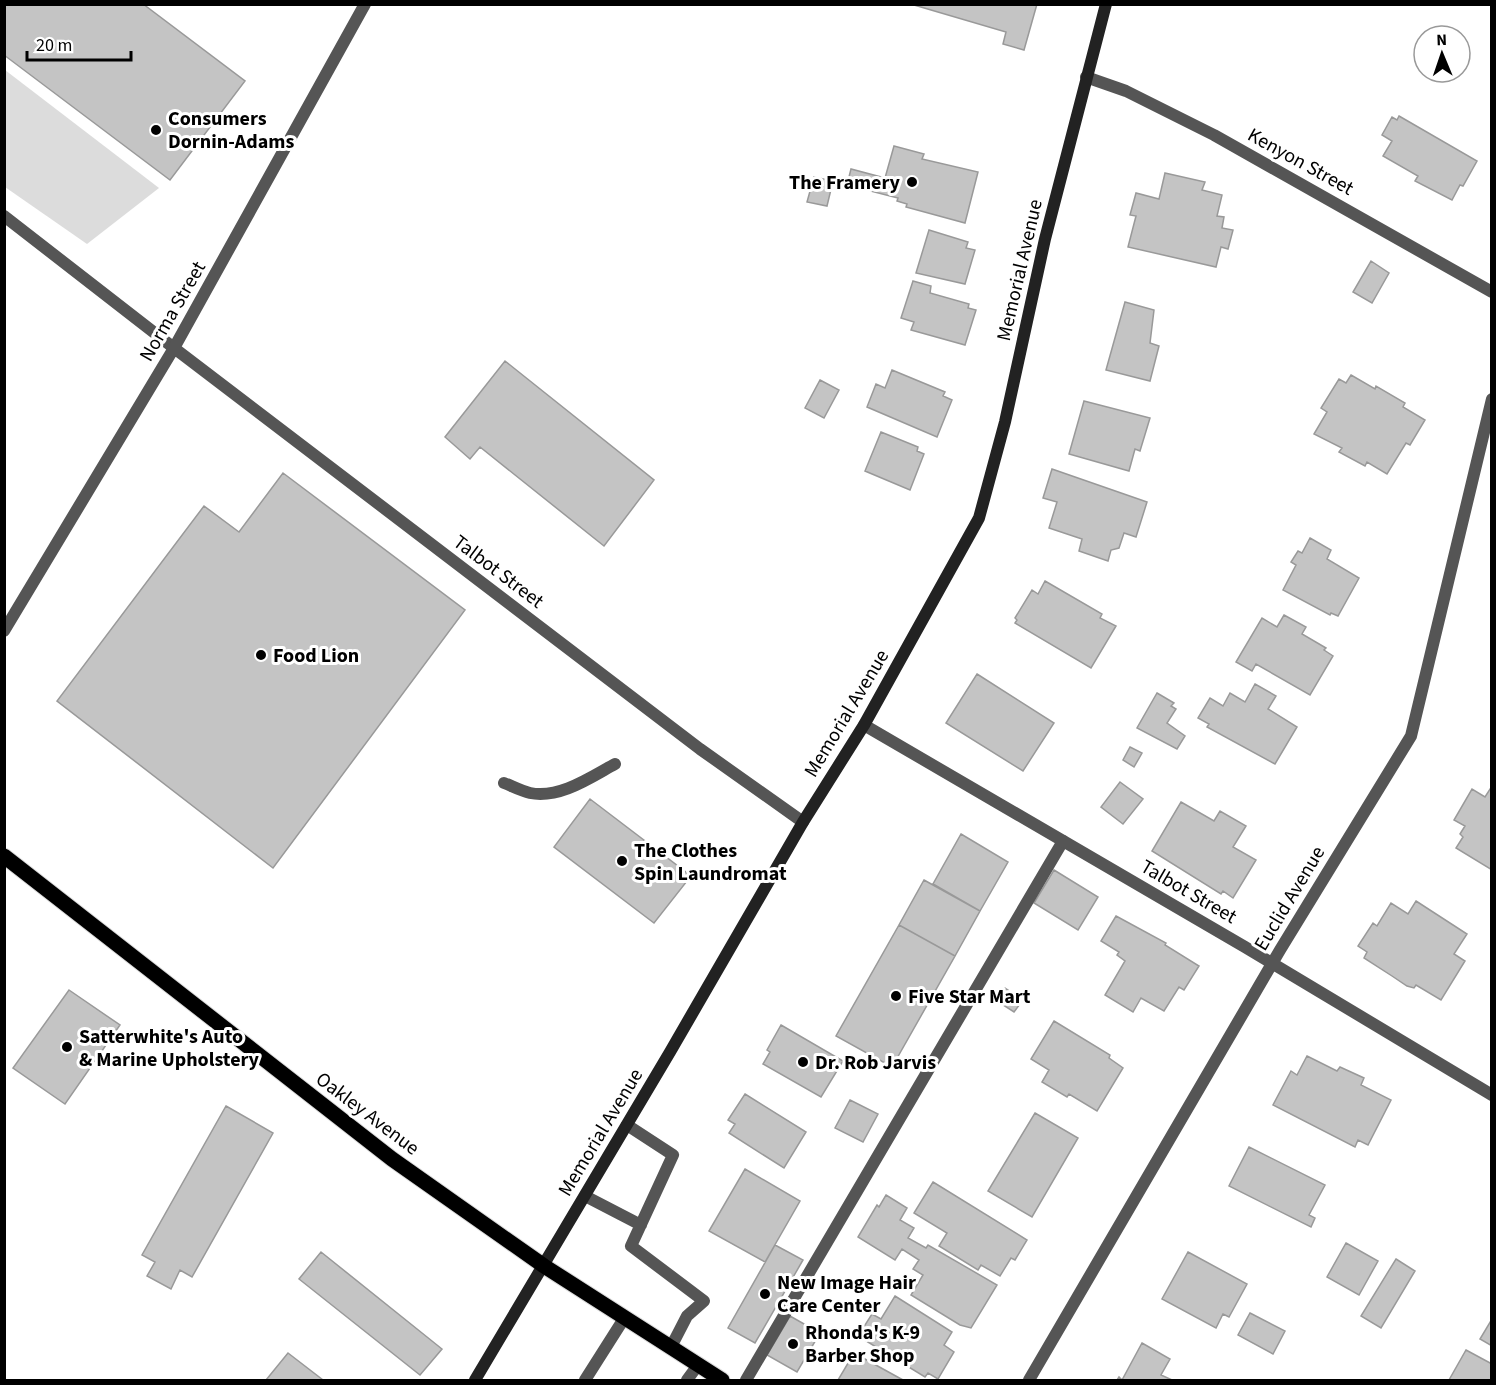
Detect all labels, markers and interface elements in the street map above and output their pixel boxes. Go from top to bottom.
scale bar [27,24,130,62]
north arrow [1412,24,1472,84]
text: N [1436,29,1447,51]
text: 20 m [36,33,72,58]
place label: Consumers Dornin-Adams [168,105,294,156]
street label: Kenyon Street [1242,121,1359,203]
marker: Consumers Dornin-Adams [149,123,163,137]
place label: The Framery [789,169,901,197]
marker: The Framery [905,175,919,189]
street label: Memorial Avenue [990,197,1050,344]
street label: Norma Street [133,256,213,367]
street label: Talbot Street [447,528,550,615]
place label: Food Lion [273,642,359,670]
street label: Memorial Avenue [798,644,896,783]
marker: Food Lion [254,648,268,662]
place label: The Clothes Spin Laundromat [634,837,787,888]
street label: Euclid Avenue [1248,841,1332,956]
street label: Talbot Street [1135,853,1242,931]
marker: The Clothes Spin Laundromat [615,854,629,868]
place label: Five Star Mart [908,983,1031,1011]
marker: Five Star Mart [889,989,903,1003]
place label: Satterwhite's Auto & Marine Upholstery [79,1023,260,1074]
marker: Satterwhite's Auto & Marine Upholstery [60,1040,74,1054]
place label: Dr. Rob Jarvis [815,1049,936,1077]
marker: Dr. Rob Jarvis [796,1055,810,1069]
street label: Memorial Avenue [552,1063,650,1202]
street label: Oakley Avenue [310,1065,425,1162]
place label: New Image Hair Care Center [777,1269,916,1320]
marker: New Image Hair Care Center [758,1287,772,1301]
place label: Rhonda's K-9 Barber Shop [805,1319,920,1370]
marker: Rhonda's K-9 Barber Shop [786,1337,800,1351]

